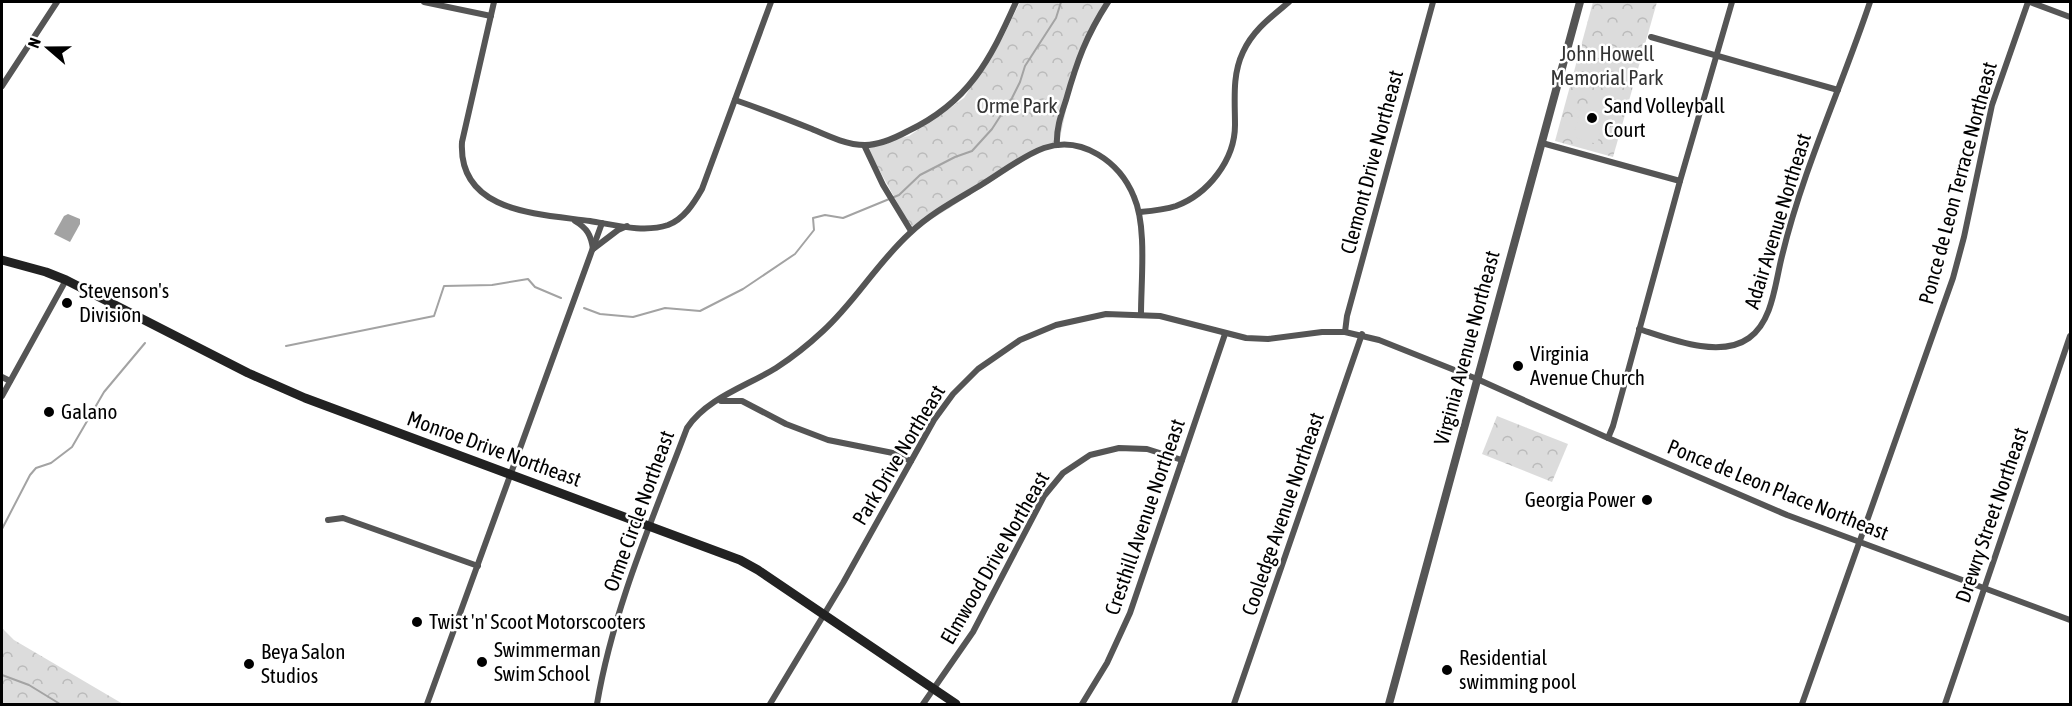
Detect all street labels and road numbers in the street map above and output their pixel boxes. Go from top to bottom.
street label: Ponce de Leon Terrace Northeast [1913,59,2001,307]
street label: Clemont Drive Northeast [1335,67,1407,256]
street label: Adair Avenue Northeast [1739,130,1815,311]
street label: Virginia Avenue Northeast [1429,248,1504,448]
street label: Park Drive Northeast [847,380,949,529]
street label: Monroe Drive Northeast [404,405,585,491]
street label: Cooledge Avenue Northeast [1236,409,1328,618]
street label: Cresthill Avenue Northeast [1099,415,1189,618]
street label: Drewry Street Northeast [1950,424,2032,605]
street label: Orme Circle Northeast [598,427,678,594]
street label: Ponce de Leon Place Northeast [1664,434,1892,544]
street label: Elmwood Drive Northeast [935,467,1053,648]

